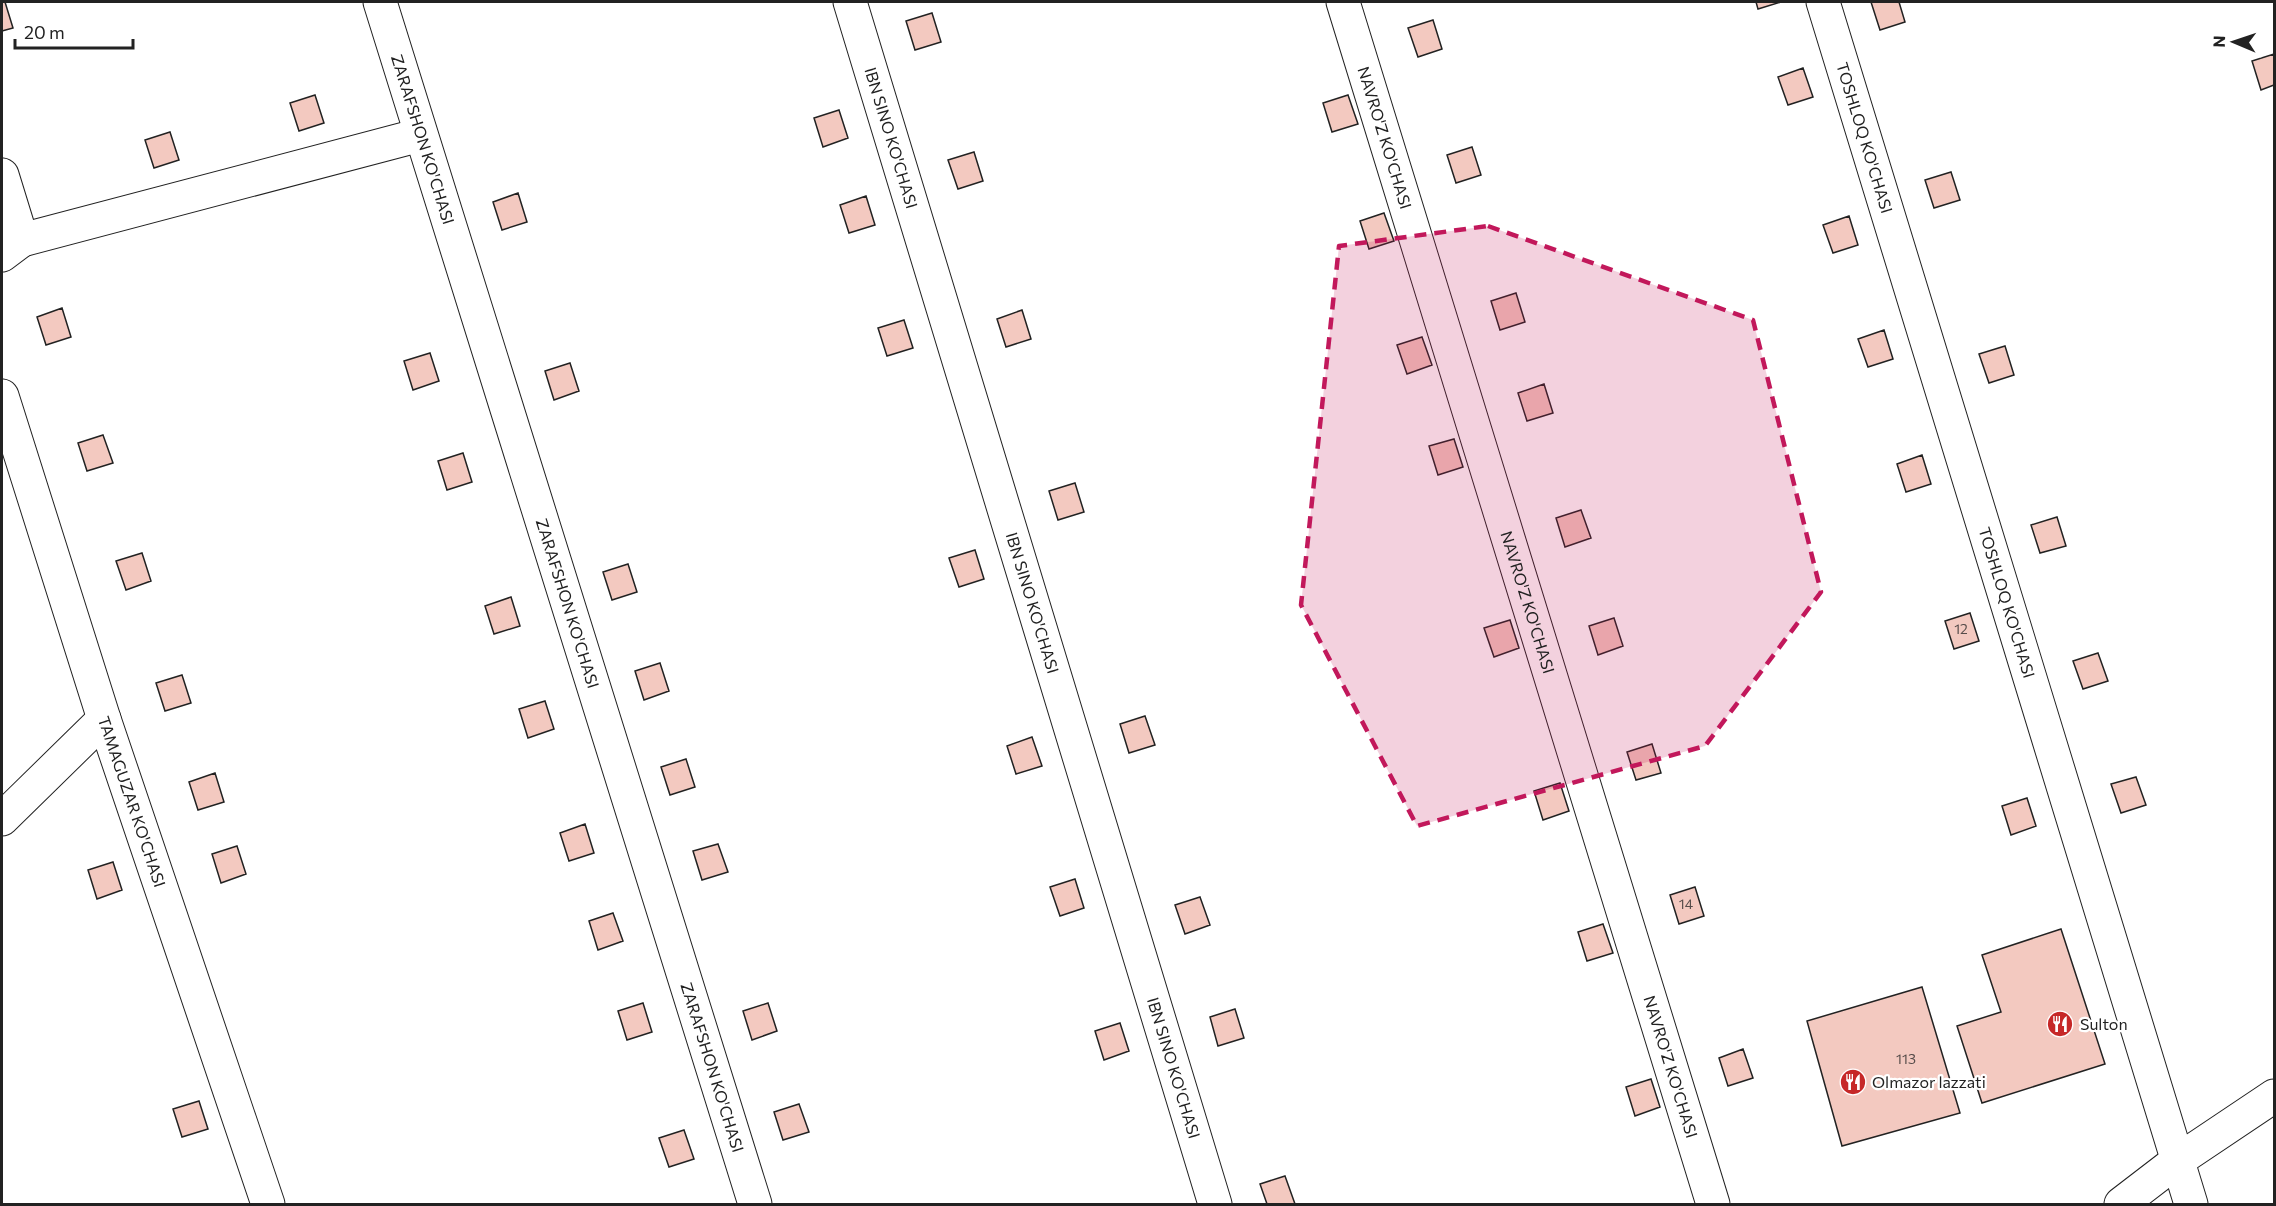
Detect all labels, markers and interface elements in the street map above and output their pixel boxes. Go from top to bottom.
scale bar [15,12,134,50]
north arrow [2204,12,2264,72]
text: 20 m [24,21,65,43]
text: N [2209,35,2228,48]
street label: ZARAFSHON KO'CHASI [388,52,459,227]
street label: TOSHLOQ KO'CHASI [1833,60,1897,215]
street label: NAVRO'Z KO'CHASI [1354,64,1416,211]
street label: IBN SINO KO'CHASI [861,65,922,211]
street label: ZARAFSHON KO'CHASI [533,516,604,690]
street label: TOSHLOQ KO'CHASI [1975,525,2039,680]
street label: NAVRO'Z KO'CHASI [1497,529,1559,676]
street label: IBN SINO KO'CHASI [1003,530,1063,676]
house number: 12 [1954,620,1968,637]
street label: TAMAGUZAR KO'CHASI [95,714,170,889]
house number: 14 [1679,895,1694,912]
street label: ZARAFSHON KO'CHASI [677,980,748,1154]
street label: NAVRO'Z KO'CHASI [1640,993,1702,1140]
street label: IBN SINO KO'CHASI [1144,995,1205,1141]
restaurant icon: Sulton [2045,1009,2075,1039]
place label: Sulton [2080,1014,2128,1033]
house number: 113 [1896,1050,1916,1067]
restaurant icon: Olmazor lazzati [1838,1067,1868,1097]
place label: Olmazor lazzati [1872,1072,1986,1091]

